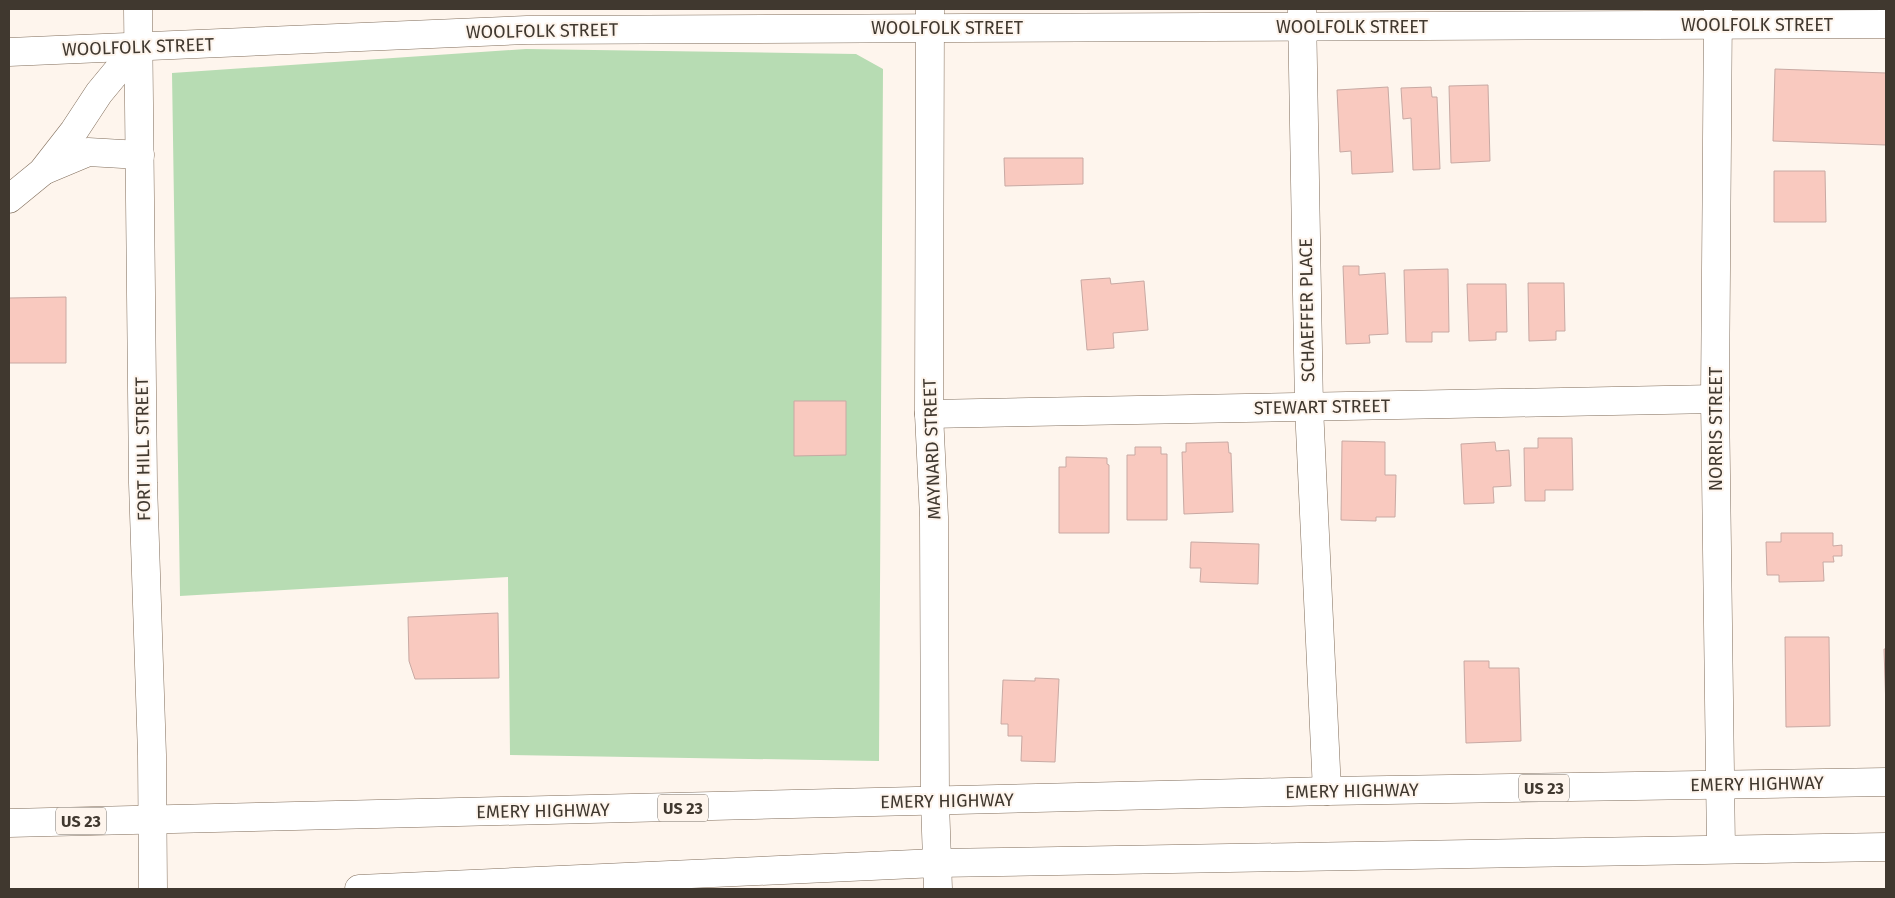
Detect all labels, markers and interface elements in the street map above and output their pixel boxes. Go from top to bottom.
street label: WOOLFOLK STREET [1681,14,1834,36]
street label: WOOLFOLK STREET [1276,16,1429,38]
street label: WOOLFOLK STREET [871,17,1024,39]
street label: WOOLFOLK STREET [466,19,619,43]
street label: WOOLFOLK STREET [62,33,215,61]
street label: SCHAEFFER PLACE [1295,238,1319,382]
street label: NORRIS STREET [1705,366,1727,491]
street label: FORT HILL STREET [131,376,155,521]
street label: MAYNARD STREET [919,377,945,520]
street label: STEWART STREET [1254,395,1391,419]
street label: EMERY HIGHWAY [1690,772,1824,796]
road number: US 23 [1519,774,1569,801]
street label: EMERY HIGHWAY [1285,779,1419,803]
street label: EMERY HIGHWAY [880,789,1014,813]
road number: US 23 [658,794,708,821]
street label: EMERY HIGHWAY [476,799,610,823]
road number: US 23 [56,808,106,834]

